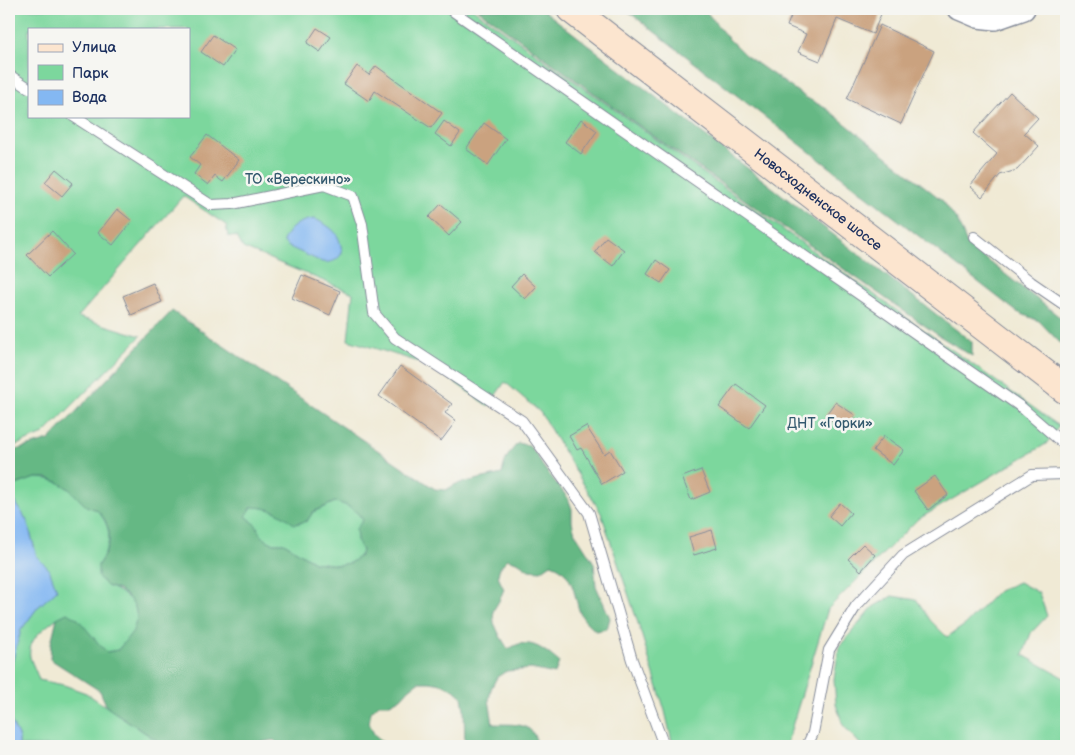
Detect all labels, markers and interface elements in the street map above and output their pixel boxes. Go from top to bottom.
legend [28,28,190,118]
text: Улица [72,38,117,57]
text: Парк [72,64,109,83]
text: Вода [72,88,107,107]
street label: Новосходненское шоссе [751,145,886,254]
park label: ТО «Верескино» [245,171,351,188]
park label: ДНТ «Горки» [787,415,873,432]

